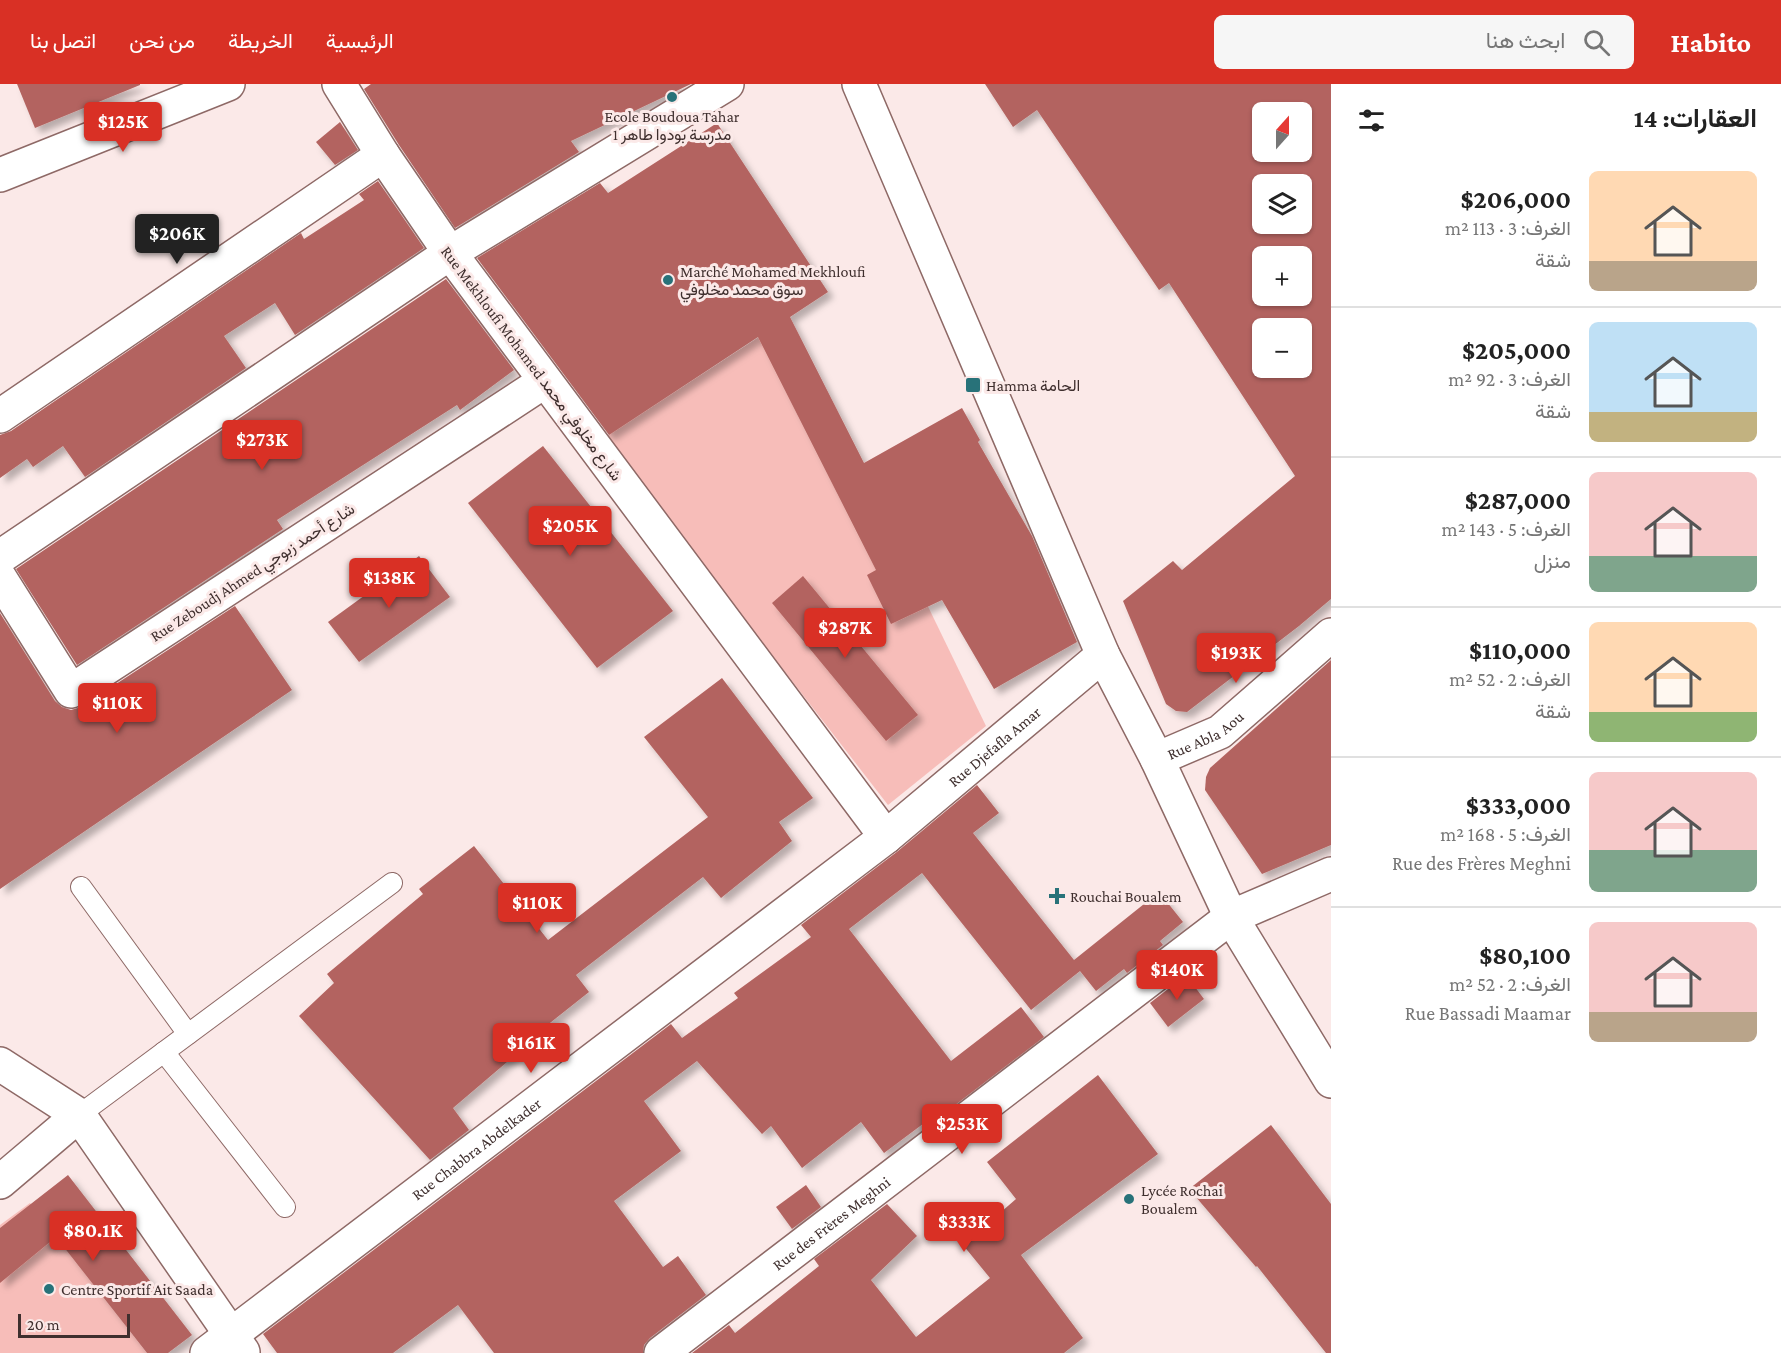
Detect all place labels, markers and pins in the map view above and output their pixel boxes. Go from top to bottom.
marker: Ecole Boudoua Tahar 1 مدرسة بودوا طاهر [665,90,679,104]
pin: $125K [81,102,165,153]
place label: Ecole Boudoua Tahar 1 مدرسة بودوا طاهر [604,108,740,145]
pin: $206K [135,214,219,265]
place label: Marché Mohamed Mekhloufi سوق محمد مخلوفي [680,263,866,303]
marker: Marché Mohamed Mekhloufi سوق محمد مخلوفي [661,273,675,287]
marker: Hamma الحامة [964,376,982,394]
place label: Hamma الحامة [986,377,1080,394]
pin: $273K [220,420,304,471]
pin: $205K [528,506,612,557]
pin: $138K [347,558,431,609]
pin: $287K [803,608,887,659]
pin: $193K [1194,633,1278,684]
pin: $110K [75,683,159,734]
pin: $110K [495,883,579,934]
marker: Rouchai Boualem [1048,887,1066,905]
place label: Rouchai Boualem [1070,888,1182,905]
pin: $140K [1135,950,1219,1001]
pin: $161K [489,1023,573,1074]
pin: $253K [920,1104,1004,1155]
place label: Lycée Rochai Boualem [1141,1182,1223,1217]
marker: Lycée Rochai Boualem [1122,1192,1136,1206]
pin: $333K [922,1202,1006,1253]
pin: $80.1K [44,1211,142,1262]
place label: Centre Sportif Ait Saada [61,1281,214,1299]
marker: Centre Sportif Ait Saada [42,1282,56,1296]

